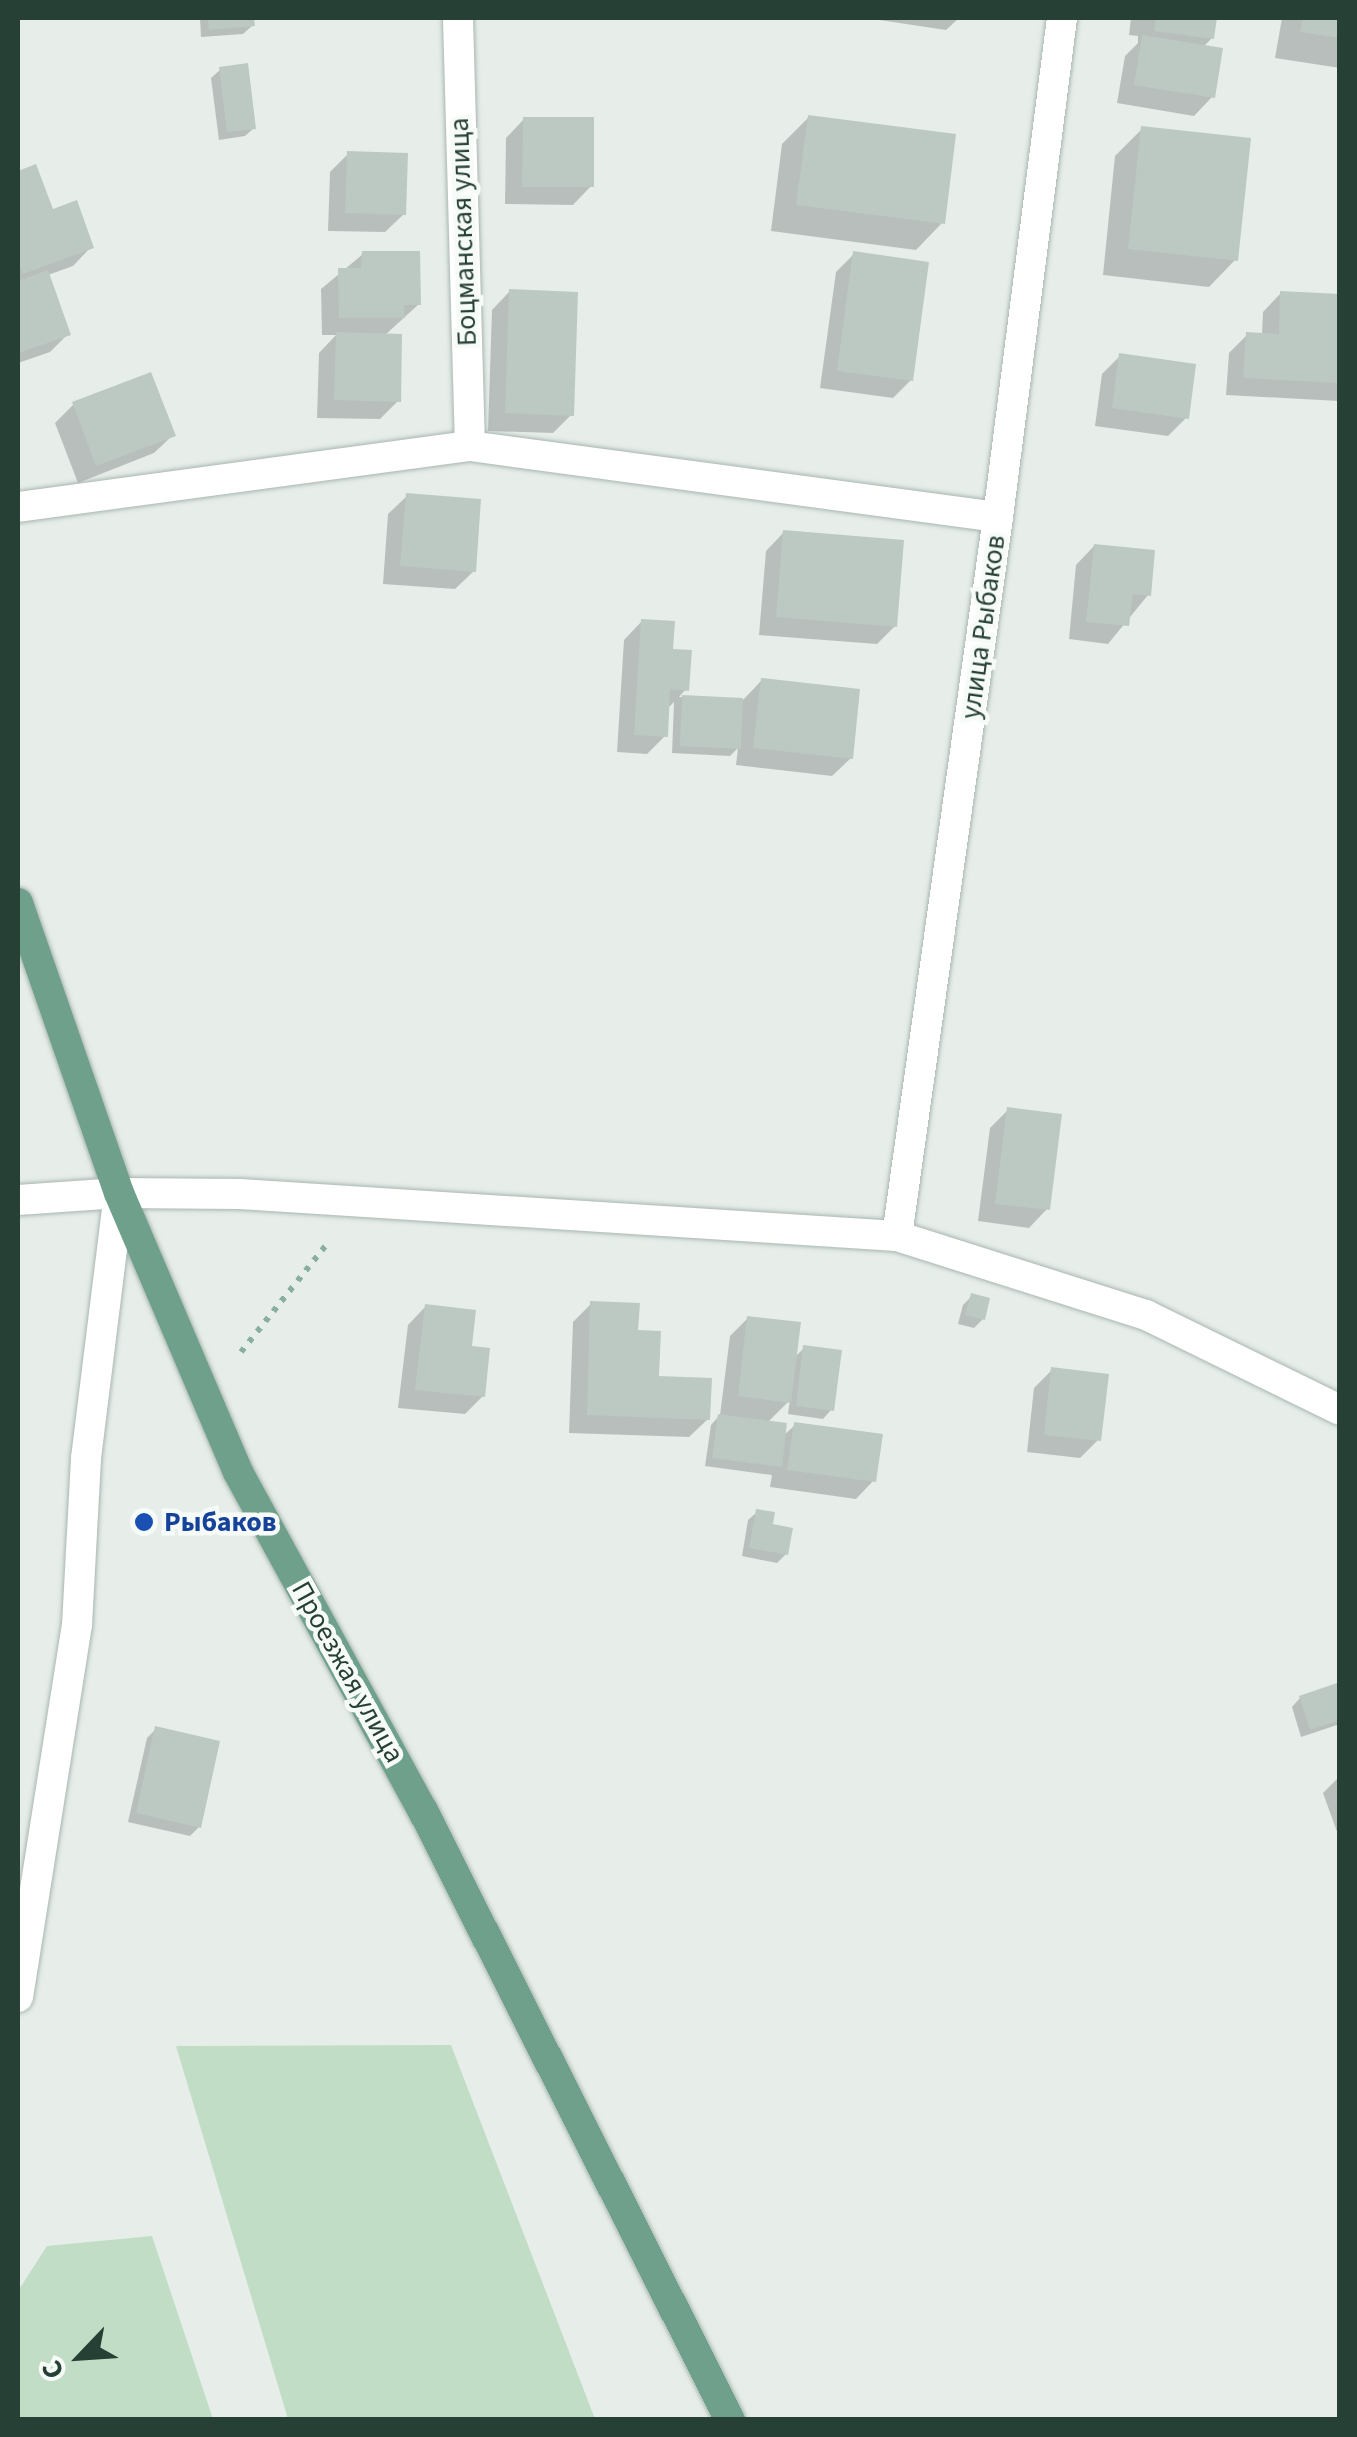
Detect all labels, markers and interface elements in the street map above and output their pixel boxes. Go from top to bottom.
street label: Боцманская улица [442,117,484,347]
street label: улица Рыбаков [953,533,1013,721]
place label: Рыбаков [164,1505,276,1539]
marker: Рыбаков [133,1511,155,1533]
street label: Проезжая улица [284,1576,412,1768]
north arrow [30,2307,130,2407]
text: С [31,2354,74,2386]

